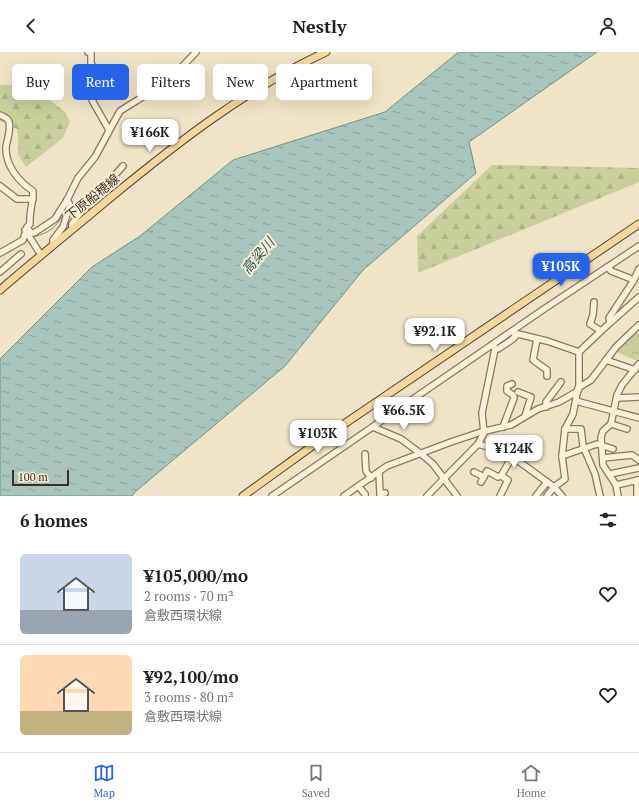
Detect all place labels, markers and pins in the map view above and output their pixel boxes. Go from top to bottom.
pin: ¥166K [122,119,178,153]
pin: ¥105K [533,253,589,287]
pin: ¥92.1K [402,318,468,352]
pin: ¥66.5K [371,397,437,431]
pin: ¥103K [290,420,346,454]
pin: ¥124K [486,435,542,469]

